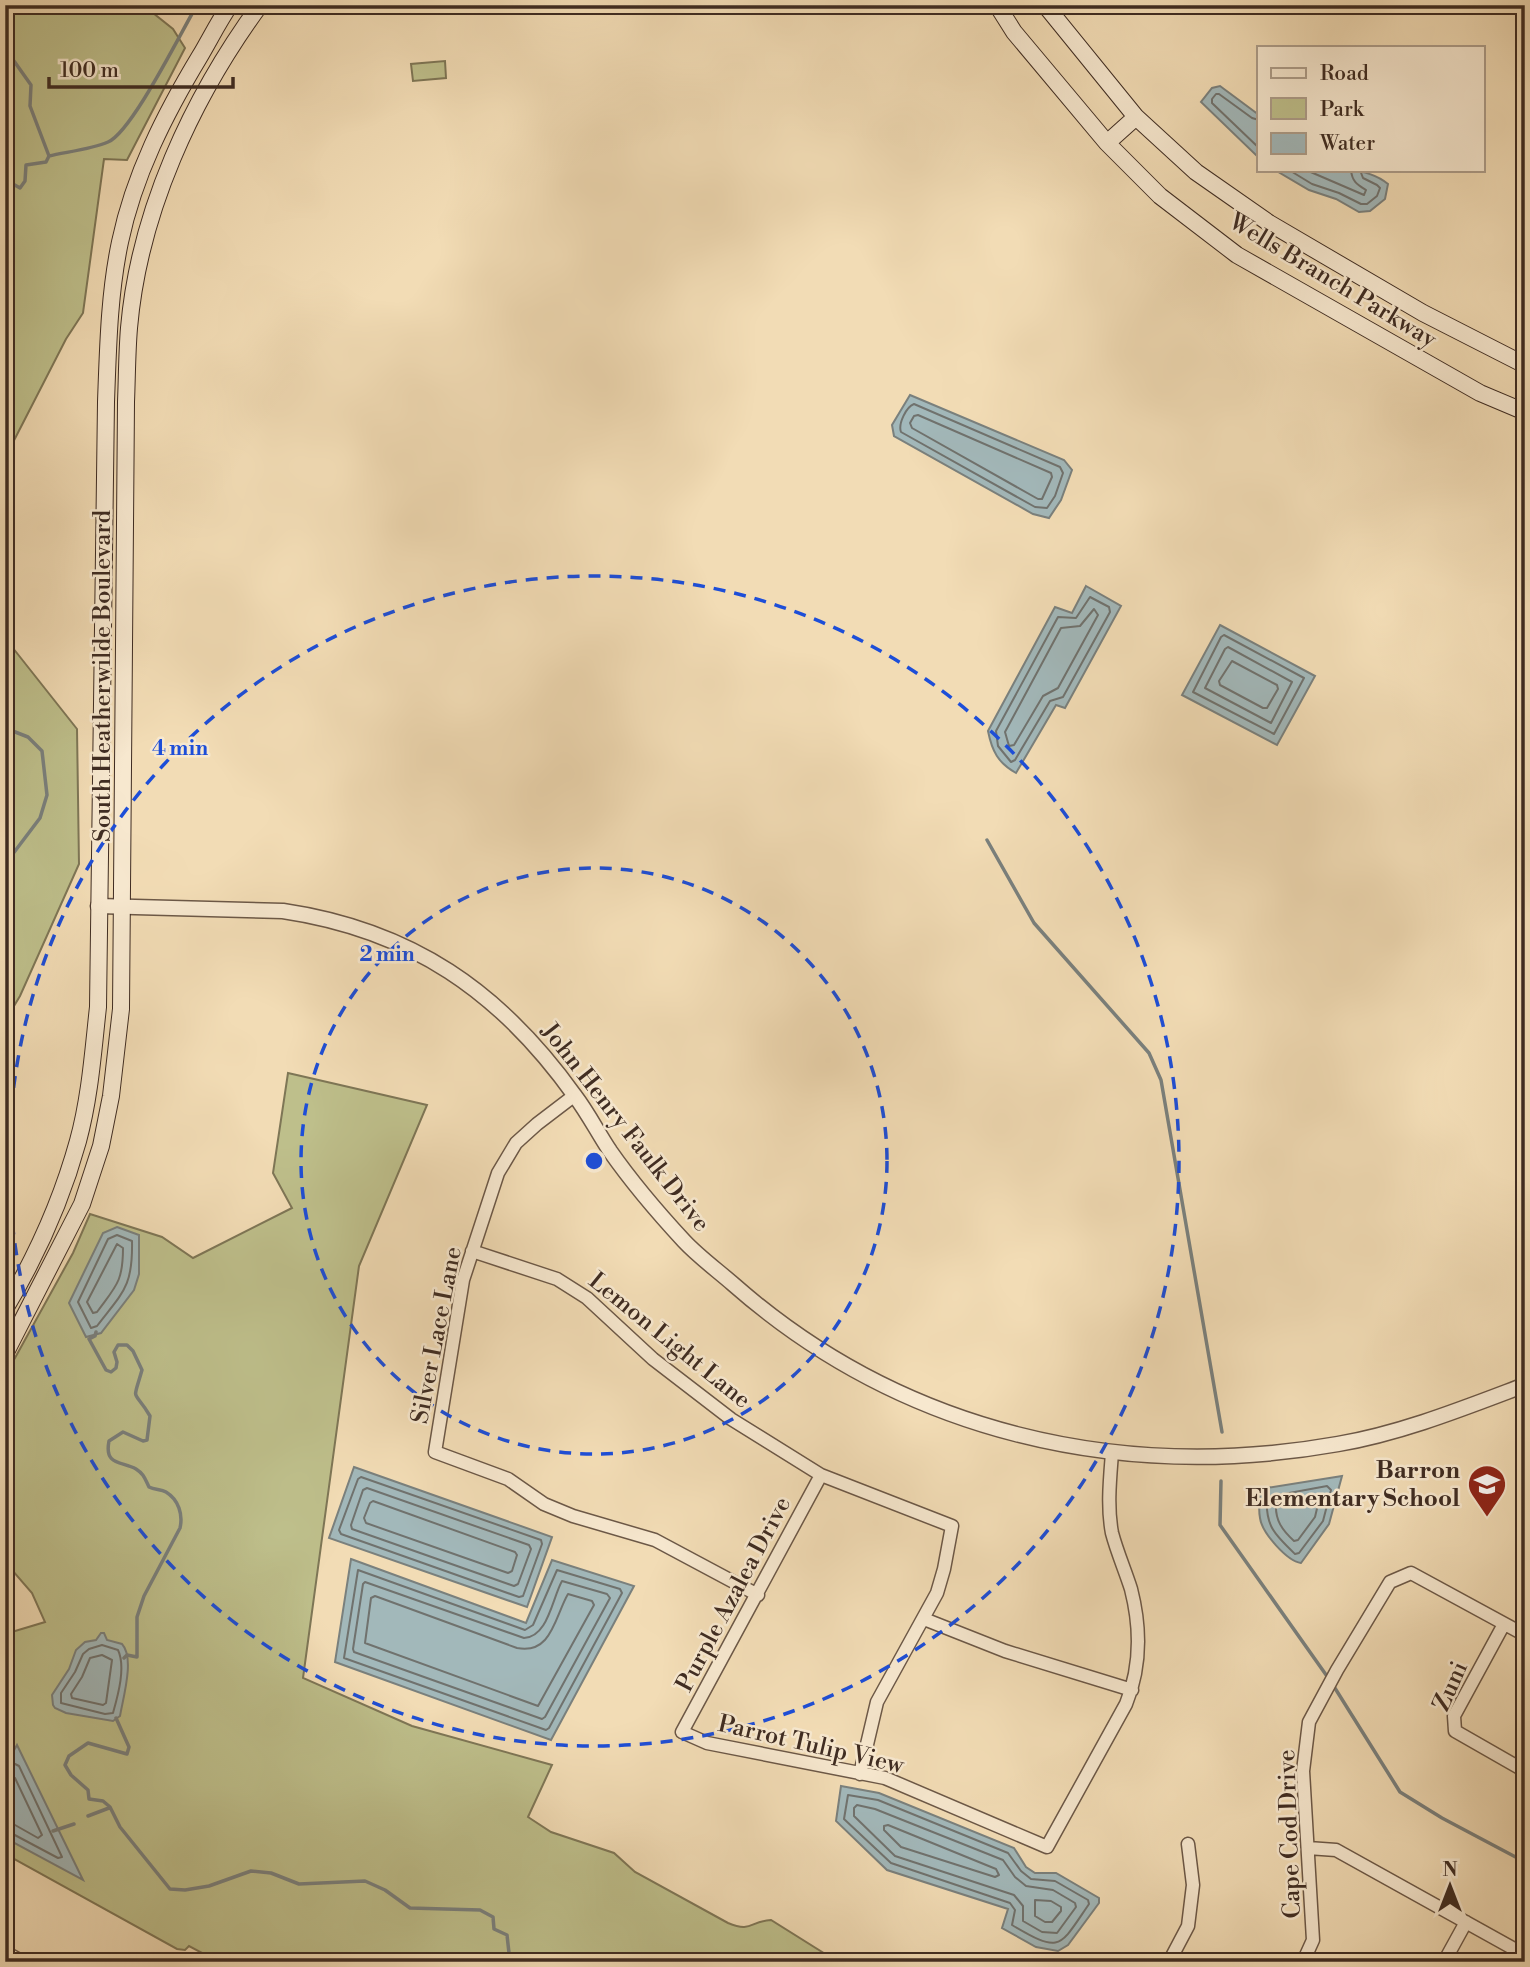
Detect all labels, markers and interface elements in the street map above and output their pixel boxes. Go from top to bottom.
scale bar [49,46,233,90]
legend [1257,46,1484,172]
text: 100 m [60,58,119,84]
text: Road [1320,61,1369,87]
text: Park [1320,97,1365,123]
text: Water [1319,131,1375,157]
street label: Wells Branch Parkway [1222,206,1442,355]
street label: South Heatherwilde Boulevard [88,510,118,842]
text: 4 min [152,736,208,762]
text: 2 min [359,942,415,968]
street label: John Henry Faulk Drive [534,1017,716,1238]
centre of rings [582,1149,606,1173]
street label: Silver Lace Lane [405,1244,469,1426]
street label: Lemon Light Lane [582,1266,757,1415]
place label: Barron Elementary School [1245,1456,1460,1514]
school or university icon: Barron Elementary School [1466,1463,1508,1518]
street label: Purple Azalea Drive [670,1492,798,1697]
street label: Zuni [1427,1657,1475,1716]
street label: Parrot Tulip View [715,1709,908,1781]
street label: Cape Cod Drive [1272,1749,1308,1919]
north arrow [1414,1852,1484,1922]
text: N [1442,1858,1458,1882]

